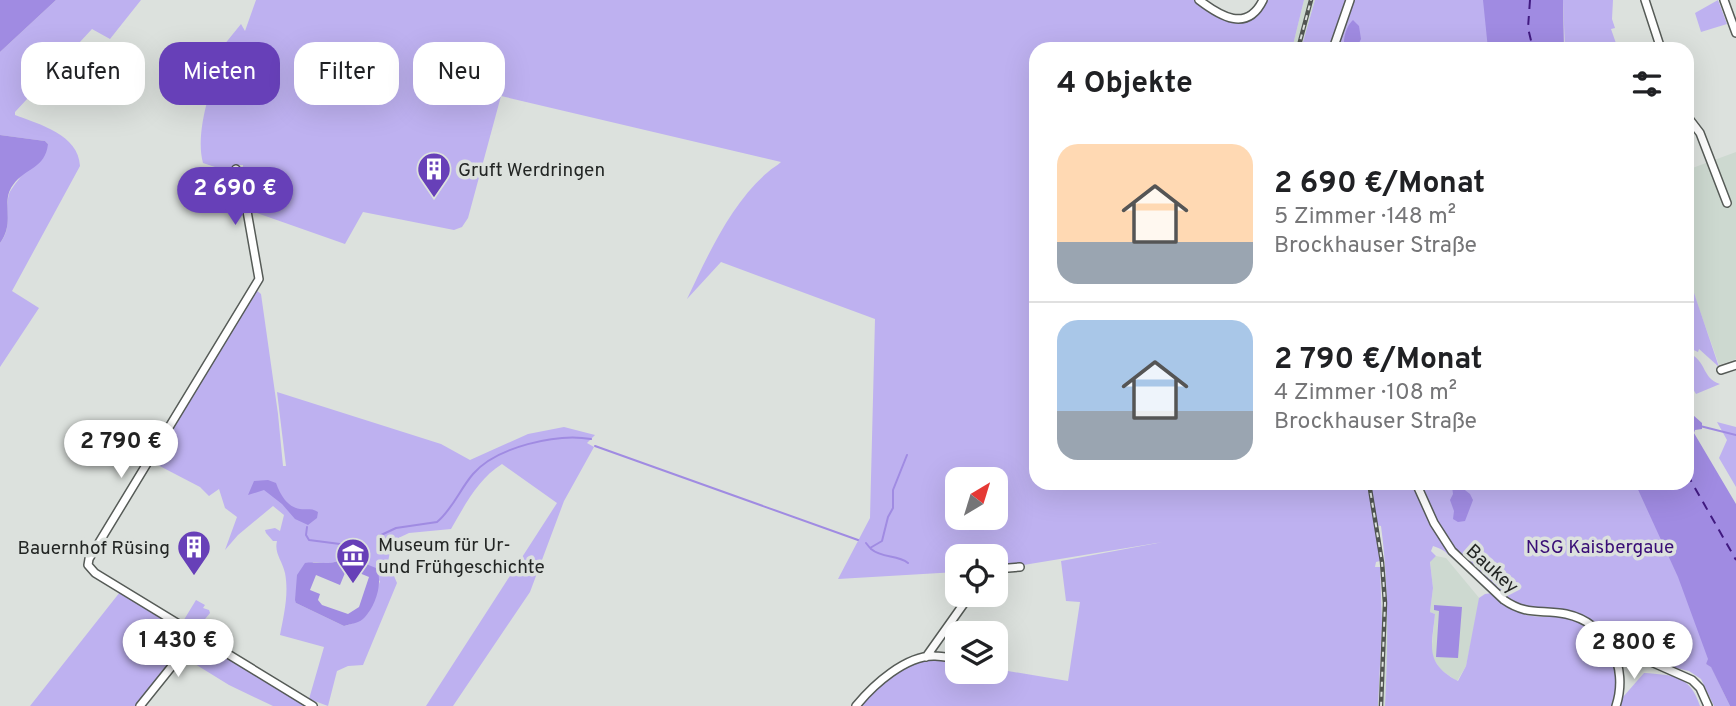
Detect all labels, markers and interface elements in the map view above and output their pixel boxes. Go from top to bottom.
chip: Kaufen [21,42,145,105]
chip: Mieten [159,42,280,105]
chip: Filter [294,42,399,105]
chip: Neu [413,42,505,105]
icon: filters [1628,65,1666,103]
text: 4 Objekte [1057,66,1193,103]
building icon: Gruft Werdringen [415,150,453,199]
place label: Gruft Werdringen [458,159,605,183]
text: 2 690 €/Monat [1274,166,1485,203]
pin: 2 690 € [170,168,300,227]
icon: home [1113,172,1197,256]
text: 2 690 € [193,175,277,204]
text: 5 Zimmer · 148 m² [1274,203,1456,232]
text: Brockhauser Straße [1274,232,1477,261]
text: 2 790 €/Monat [1274,342,1483,379]
icon: home [1113,348,1197,432]
text: 4 Zimmer · 108 m² [1274,379,1457,408]
text: Brockhauser Straße [1274,408,1477,437]
pin: 2 790 € [56,420,186,480]
text: 2 790 € [80,428,162,457]
north arrow [945,467,1008,530]
map controls [945,467,1008,684]
building icon: Bauernhof Rüsing [175,528,213,577]
place label: Museum für Ur- und Frühgeschichte [378,534,545,580]
museum icon: Museum für Ur- und Frühgeschichte [334,536,372,585]
park label: NSG Kaisbergaue [1526,536,1674,560]
place label: Bauernhof Rüsing [17,537,170,561]
street label: Baukey [1460,540,1523,599]
button: locate [945,544,1008,607]
pin: 1 430 € [113,620,243,679]
button: layers [945,621,1008,684]
pin: 2 800 € [1569,622,1699,681]
text: 1 430 € [139,627,217,656]
text: 2 800 € [1592,629,1676,658]

